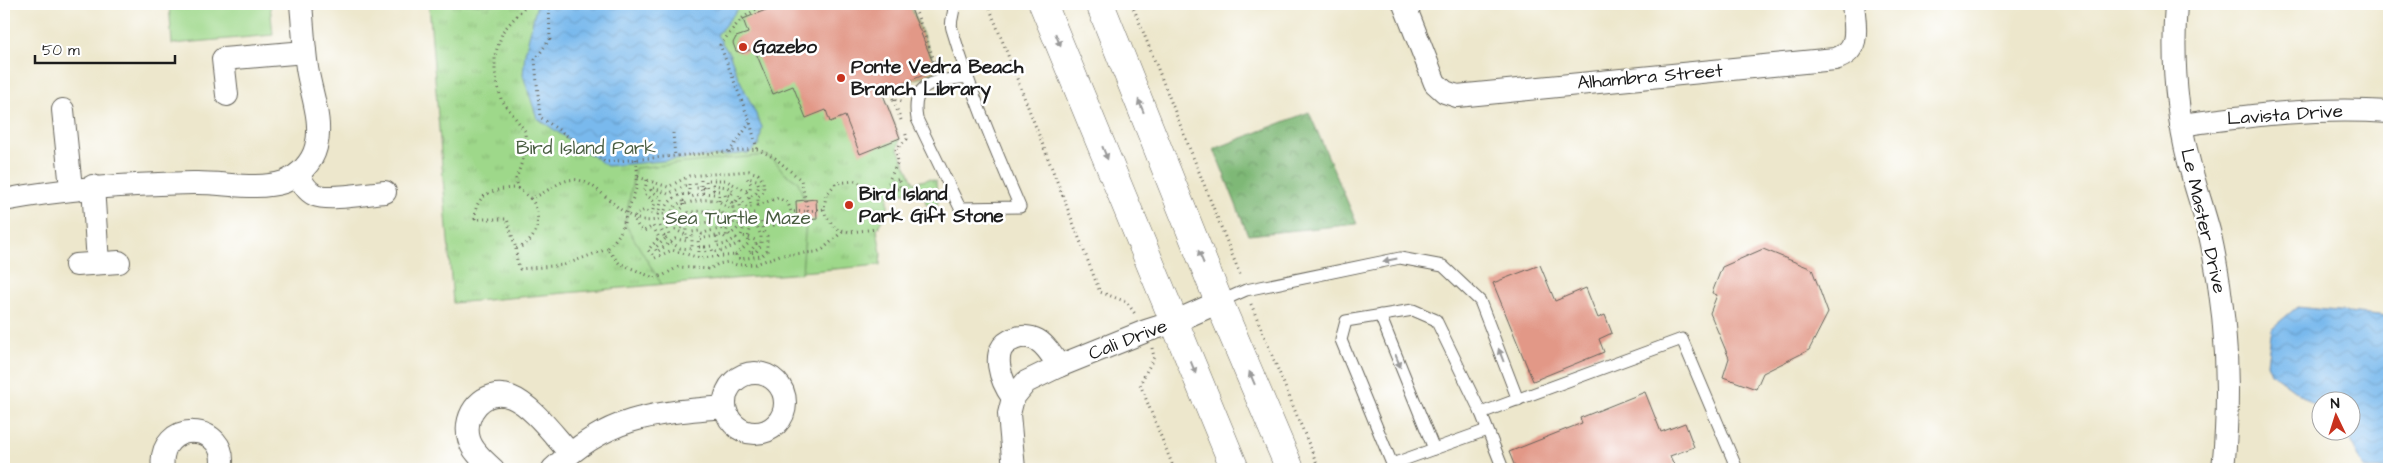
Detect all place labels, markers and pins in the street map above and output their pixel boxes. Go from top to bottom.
place label: Gazebo [753,34,817,61]
marker: Gazebo [737,41,749,53]
place label: Ponte Vedra Beach Branch Library [851,54,1024,104]
marker: Ponte Vedra Beach Branch Library [835,72,847,84]
place label: Bird Island Park Gift Stone [859,181,1004,230]
marker: Bird Island Park Gift Stone [843,199,855,211]

